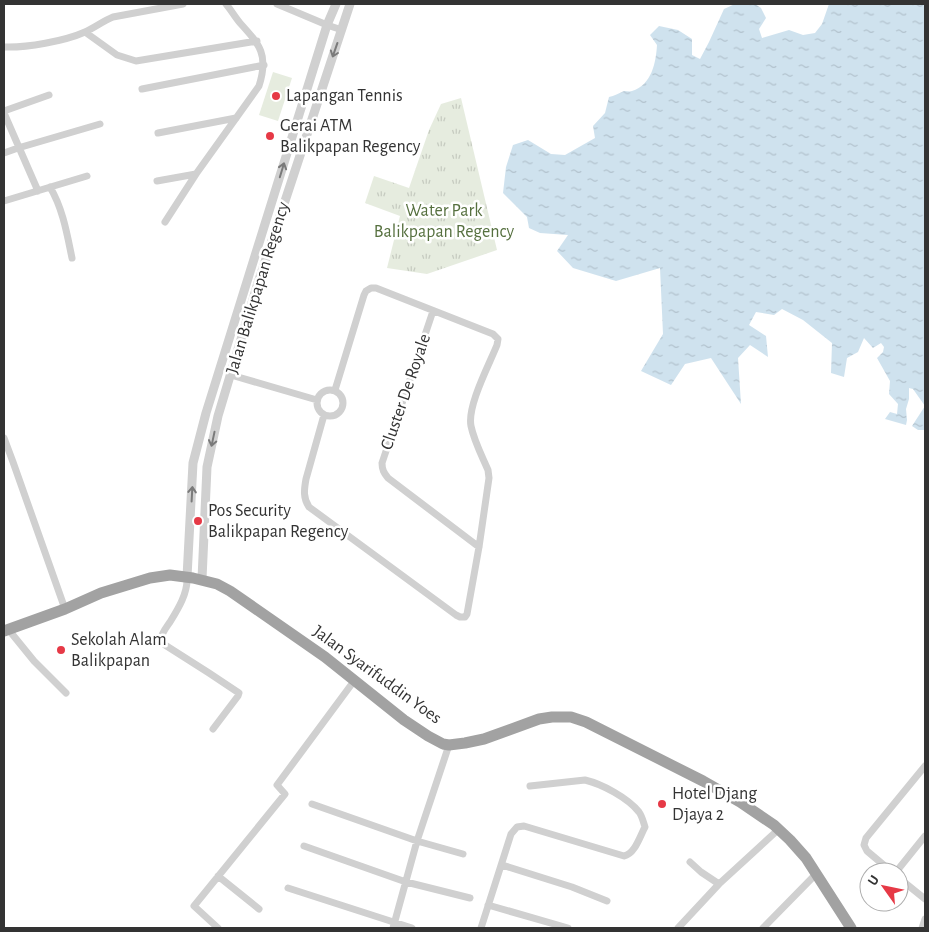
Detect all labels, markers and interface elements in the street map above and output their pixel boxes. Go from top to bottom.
one-way arrow [330,42,340,58]
place label: Lapangan Tennis [286,87,403,105]
marker: Lapangan Tennis [270,90,282,102]
place label: Gerai ATM Balikpapan Regency [280,117,421,156]
marker: Gerai ATM Balikpapan Regency [264,130,276,142]
one-way arrow [278,162,288,178]
street label: Jalan Balikpapan Regency [223,200,293,376]
park label: Water Park Balikpapan Regency [374,202,515,241]
street label: Cluster De Royale [378,332,434,452]
one-way arrow [208,431,218,447]
one-way arrow [187,486,196,502]
place label: Pos Security Balikpapan Regency [208,502,349,541]
marker: Pos Security Balikpapan Regency [192,515,204,527]
street label: Jalan Syarifuddin Yoes [309,622,445,728]
place label: Sekolah Alam Balikpapan [71,631,167,670]
marker: Sekolah Alam Balikpapan [55,644,67,656]
place label: Hotel Djang Djaya 2 [672,785,757,824]
marker: Hotel Djang Djaya 2 [656,798,668,810]
north arrow [859,862,909,912]
text: U [866,873,882,888]

